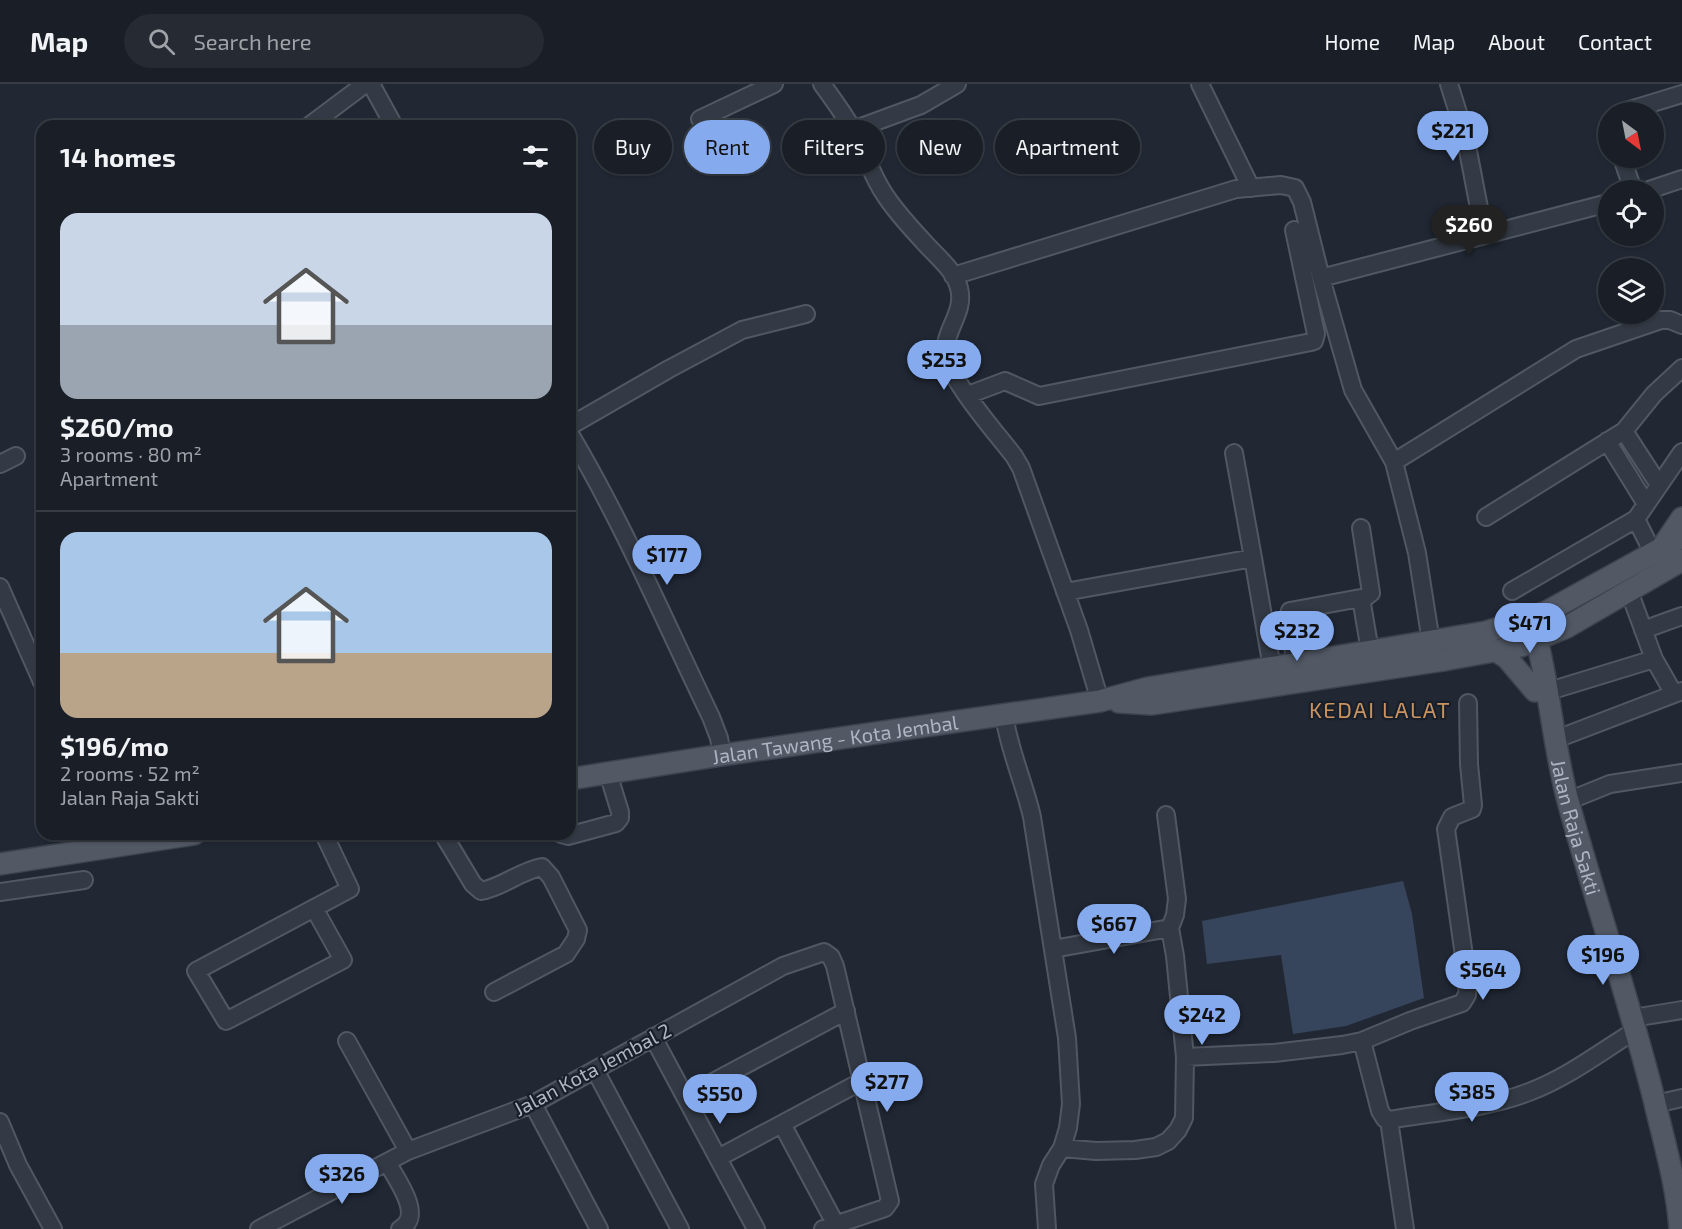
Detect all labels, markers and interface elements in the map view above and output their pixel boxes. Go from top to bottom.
search box [124,14,544,68]
text: Map [30,24,88,58]
icon: search [145,25,178,58]
text: Search here [193,28,312,54]
text: Home [1324,29,1380,54]
text: Map [1413,29,1455,54]
text: About [1488,29,1545,54]
text: Contact [1578,29,1652,54]
north arrow [1598,102,1664,168]
map controls [1598,102,1664,324]
pin: $221 [1417,111,1489,162]
text: $221 [1431,118,1475,142]
chip: Buy [594,120,672,174]
chip: Rent [684,120,770,174]
chip: Filters [782,120,885,174]
chip: New [897,120,983,174]
chip: Apartment [995,120,1140,174]
icon: filters [519,140,552,173]
text: 14 homes [60,141,176,172]
button: locate [1598,180,1664,246]
pin: $260 [1433,205,1505,256]
text: $260 [1445,212,1493,236]
icon: home [252,252,360,360]
button: layers [1598,258,1664,324]
pin: $253 [908,340,980,391]
text: $253 [921,347,967,371]
text: $260/mo [60,411,174,442]
text: 3 rooms · 80 m² [60,442,202,466]
text: Apartment [60,466,158,490]
pin: $177 [631,535,703,586]
text: $177 [646,542,688,566]
icon: home [252,571,360,679]
pin: $471 [1494,603,1566,654]
text: $471 [1508,610,1552,634]
pin: $232 [1261,611,1333,662]
text: $232 [1274,618,1320,642]
district label: KEDAI LALAT [1309,696,1451,722]
street label: Jalan Tawang - Kota Jembal [710,709,960,768]
text: $196/mo [60,730,169,761]
street label: Jalan Raja Sakti [1547,757,1606,898]
text: 2 rooms · 52 m² [60,761,200,785]
text: Jalan Raja Sakti [60,785,200,809]
pin: $667 [1078,904,1150,955]
text: $667 [1091,911,1137,935]
pin: $196 [1567,935,1639,986]
text: $196 [1581,942,1625,966]
pin: $564 [1447,950,1519,1001]
text: $564 [1459,957,1507,981]
pin: $242 [1166,995,1238,1046]
text: $242 [1178,1002,1226,1026]
street label: Jalan Kota Jembal 2 [509,1017,675,1121]
pin: $277 [851,1062,923,1113]
text: $277 [865,1069,909,1093]
pin: $385 [1436,1072,1508,1123]
pin: $550 [684,1074,756,1125]
text: $385 [1449,1079,1495,1103]
text: $550 [697,1081,743,1105]
pin: $326 [306,1154,378,1205]
text: $326 [319,1161,365,1185]

